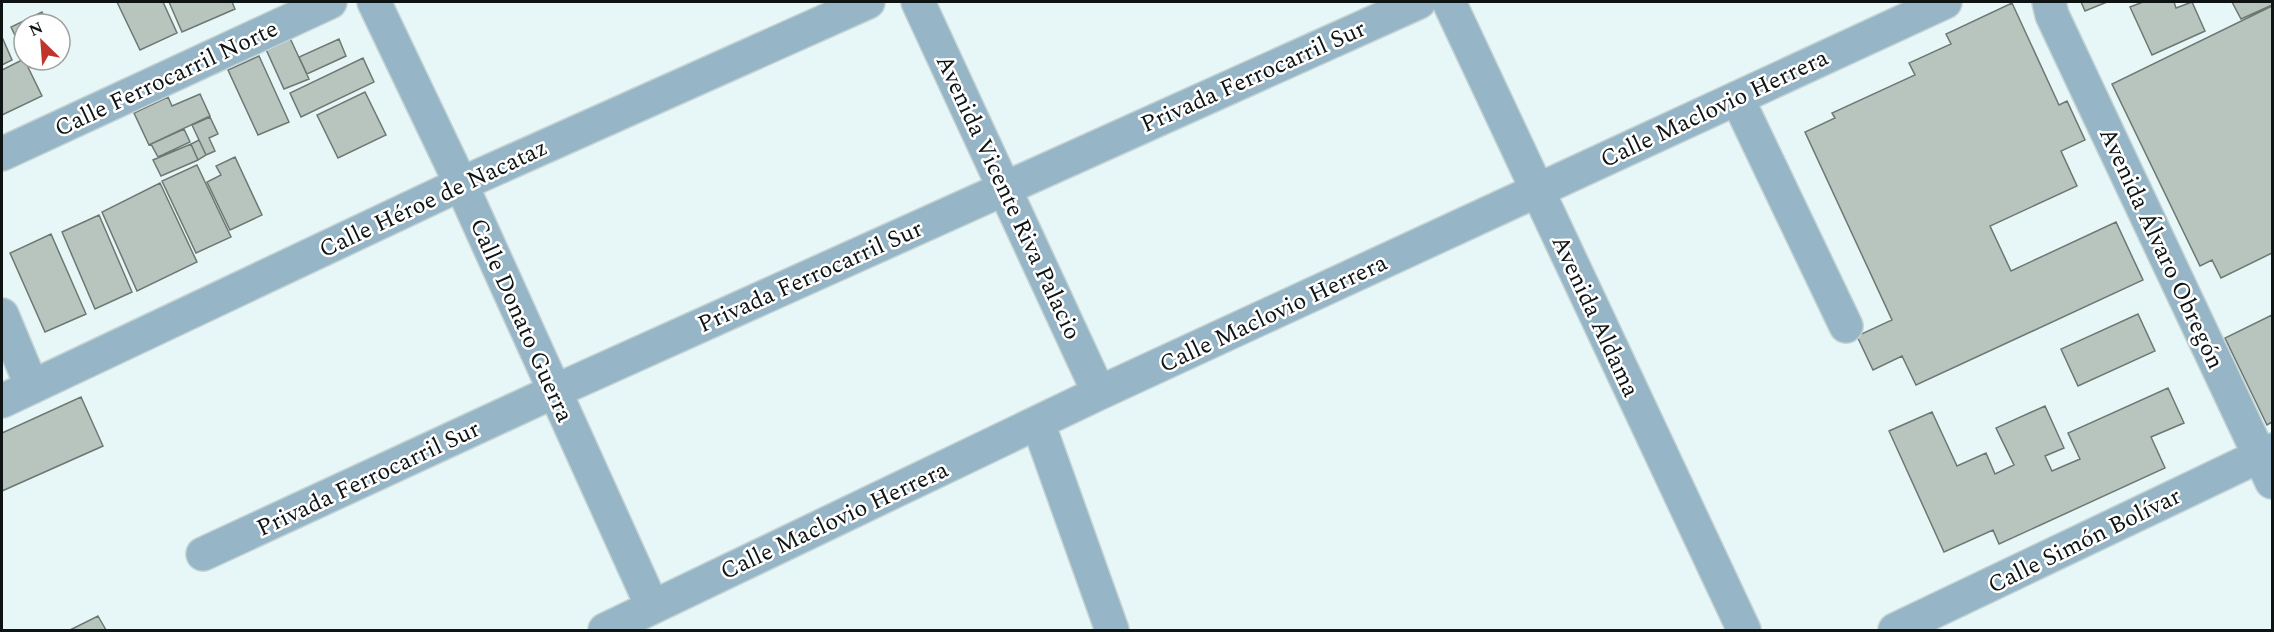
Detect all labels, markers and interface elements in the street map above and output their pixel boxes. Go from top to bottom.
street label: Calle Ferrocarril Norte [49,11,284,147]
street label: Privada Ferrocarril Sur [1135,11,1372,143]
north arrow [12,12,72,72]
text: N [25,16,47,43]
street label: Calle Maclovio Herrera [1594,40,1835,178]
street label: Avenida Vicente Riva Palacio [926,49,1090,346]
street label: Avenida Álvaro Obregón [2089,122,2233,375]
street label: Calle Héroe de Nacataz [313,130,554,268]
street label: Privada Ferrocarril Sur [692,211,929,343]
street label: Calle Donato Guerra [460,213,582,428]
street label: Avenida Aldama [1542,230,1648,404]
street label: Calle Maclovio Herrera [1153,245,1394,383]
street label: Privada Ferrocarril Sur [251,411,486,547]
street label: Calle Maclovio Herrera [714,452,955,590]
street label: Calle Simón Bolívar [1982,478,2187,603]

